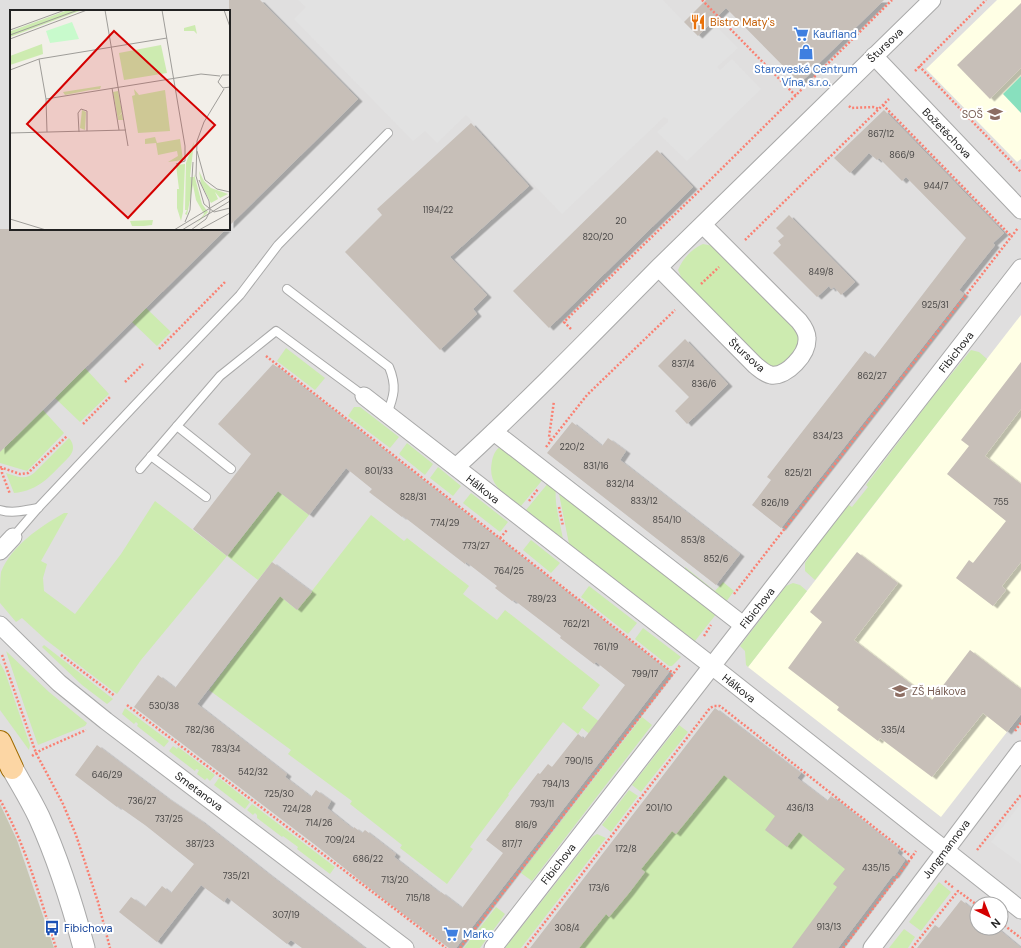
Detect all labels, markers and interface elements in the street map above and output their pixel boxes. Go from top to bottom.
inset map [10,10,230,230]
restaurant icon: Bistro Maty's [689,13,707,31]
place label: Bistro Maty's [710,15,775,29]
supermarket icon: Kaufland [792,25,810,43]
street label: Štursova [864,25,906,65]
place label: Kaufland [813,27,857,41]
shop icon: Staroveské Centrum Vína, s.r.o. [797,43,815,61]
place label: Staroveské Centrum Vína, s.r.o. [754,62,858,89]
street label: Božetěchova [919,105,975,161]
school or university icon: SOŠ [986,105,1004,123]
place label: SOŠ [962,107,983,121]
house number: 867/12 [868,128,894,140]
house number: 866/9 [889,149,915,161]
house number: 944/7 [924,180,949,192]
house number: 1194/22 [423,204,453,216]
house number: 20 [615,215,627,227]
house number: 820/20 [583,231,614,243]
house number: 849/8 [809,266,833,278]
house number: 925/31 [921,299,949,311]
street label: Fibichova [936,329,976,375]
street label: Štursova [726,335,768,375]
house number: 837/4 [671,358,695,370]
house number: 862/27 [857,370,887,382]
house number: 836/6 [691,378,717,390]
house number: 834/23 [813,430,843,442]
house number: 220/2 [560,441,584,453]
house number: 831/16 [583,460,609,472]
house number: 801/33 [365,465,393,477]
house number: 825/21 [784,467,812,479]
street label: Hálkova [463,472,503,506]
house number: 832/14 [606,478,634,490]
house number: 828/31 [400,491,427,503]
house number: 833/12 [630,495,658,507]
house number: 755 [993,496,1009,508]
house number: 826/19 [761,497,789,509]
house number: 854/10 [653,514,681,526]
house number: 774/29 [431,517,460,529]
house number: 853/8 [681,534,705,546]
house number: 773/27 [462,540,490,552]
house number: 852/6 [704,553,729,565]
house number: 764/25 [494,565,524,577]
street label: Fibichova [737,585,777,631]
house number: 789/23 [527,593,557,605]
house number: 762/21 [563,618,590,630]
house number: 761/19 [593,641,619,653]
house number: 799/17 [632,668,658,680]
street label: Hálkova [719,671,759,705]
school or university icon: ZŠ Hálkova [891,682,909,700]
place label: ZŠ Hálkova [912,684,966,698]
house number: 530/38 [149,700,179,712]
house number: 782/36 [185,724,215,736]
house number: 335/4 [881,724,906,736]
house number: 783/34 [212,743,241,755]
house number: 790/15 [565,755,593,767]
house number: 542/32 [238,766,268,778]
street label: Smetanova [172,768,226,814]
house number: 646/29 [92,769,123,781]
house number: 794/13 [542,778,570,790]
house number: 725/30 [264,788,294,800]
house number: 736/27 [128,795,156,807]
house number: 793/11 [530,798,554,810]
house number: 201/10 [646,802,672,814]
house number: 436/13 [786,802,814,814]
house number: 724/28 [282,803,312,815]
house number: 737/25 [155,813,183,825]
house number: 714/26 [305,817,333,829]
street label: Jungmannova [919,817,973,881]
house number: 816/9 [515,819,537,831]
house number: 709/24 [325,834,356,846]
house number: 387/23 [186,838,214,850]
house number: 817/7 [502,838,522,850]
street label: Fibichova [538,841,578,887]
house number: 172/8 [615,843,637,855]
house number: 686/22 [353,853,383,865]
house number: 435/15 [862,862,890,874]
house number: 735/21 [223,870,250,882]
house number: 713/20 [381,874,409,886]
house number: 173/6 [588,882,610,894]
house number: 715/18 [406,892,430,904]
north arrow [969,896,1009,936]
house number: 307/19 [272,909,300,921]
text: N [988,915,1004,931]
bus stop icon: Fibichova [43,919,61,937]
place label: Fibichova [64,921,112,935]
house number: 913/13 [817,921,841,933]
house number: 308/4 [554,922,580,934]
supermarket icon: Marko [442,925,460,943]
place label: Marko [463,927,494,941]

